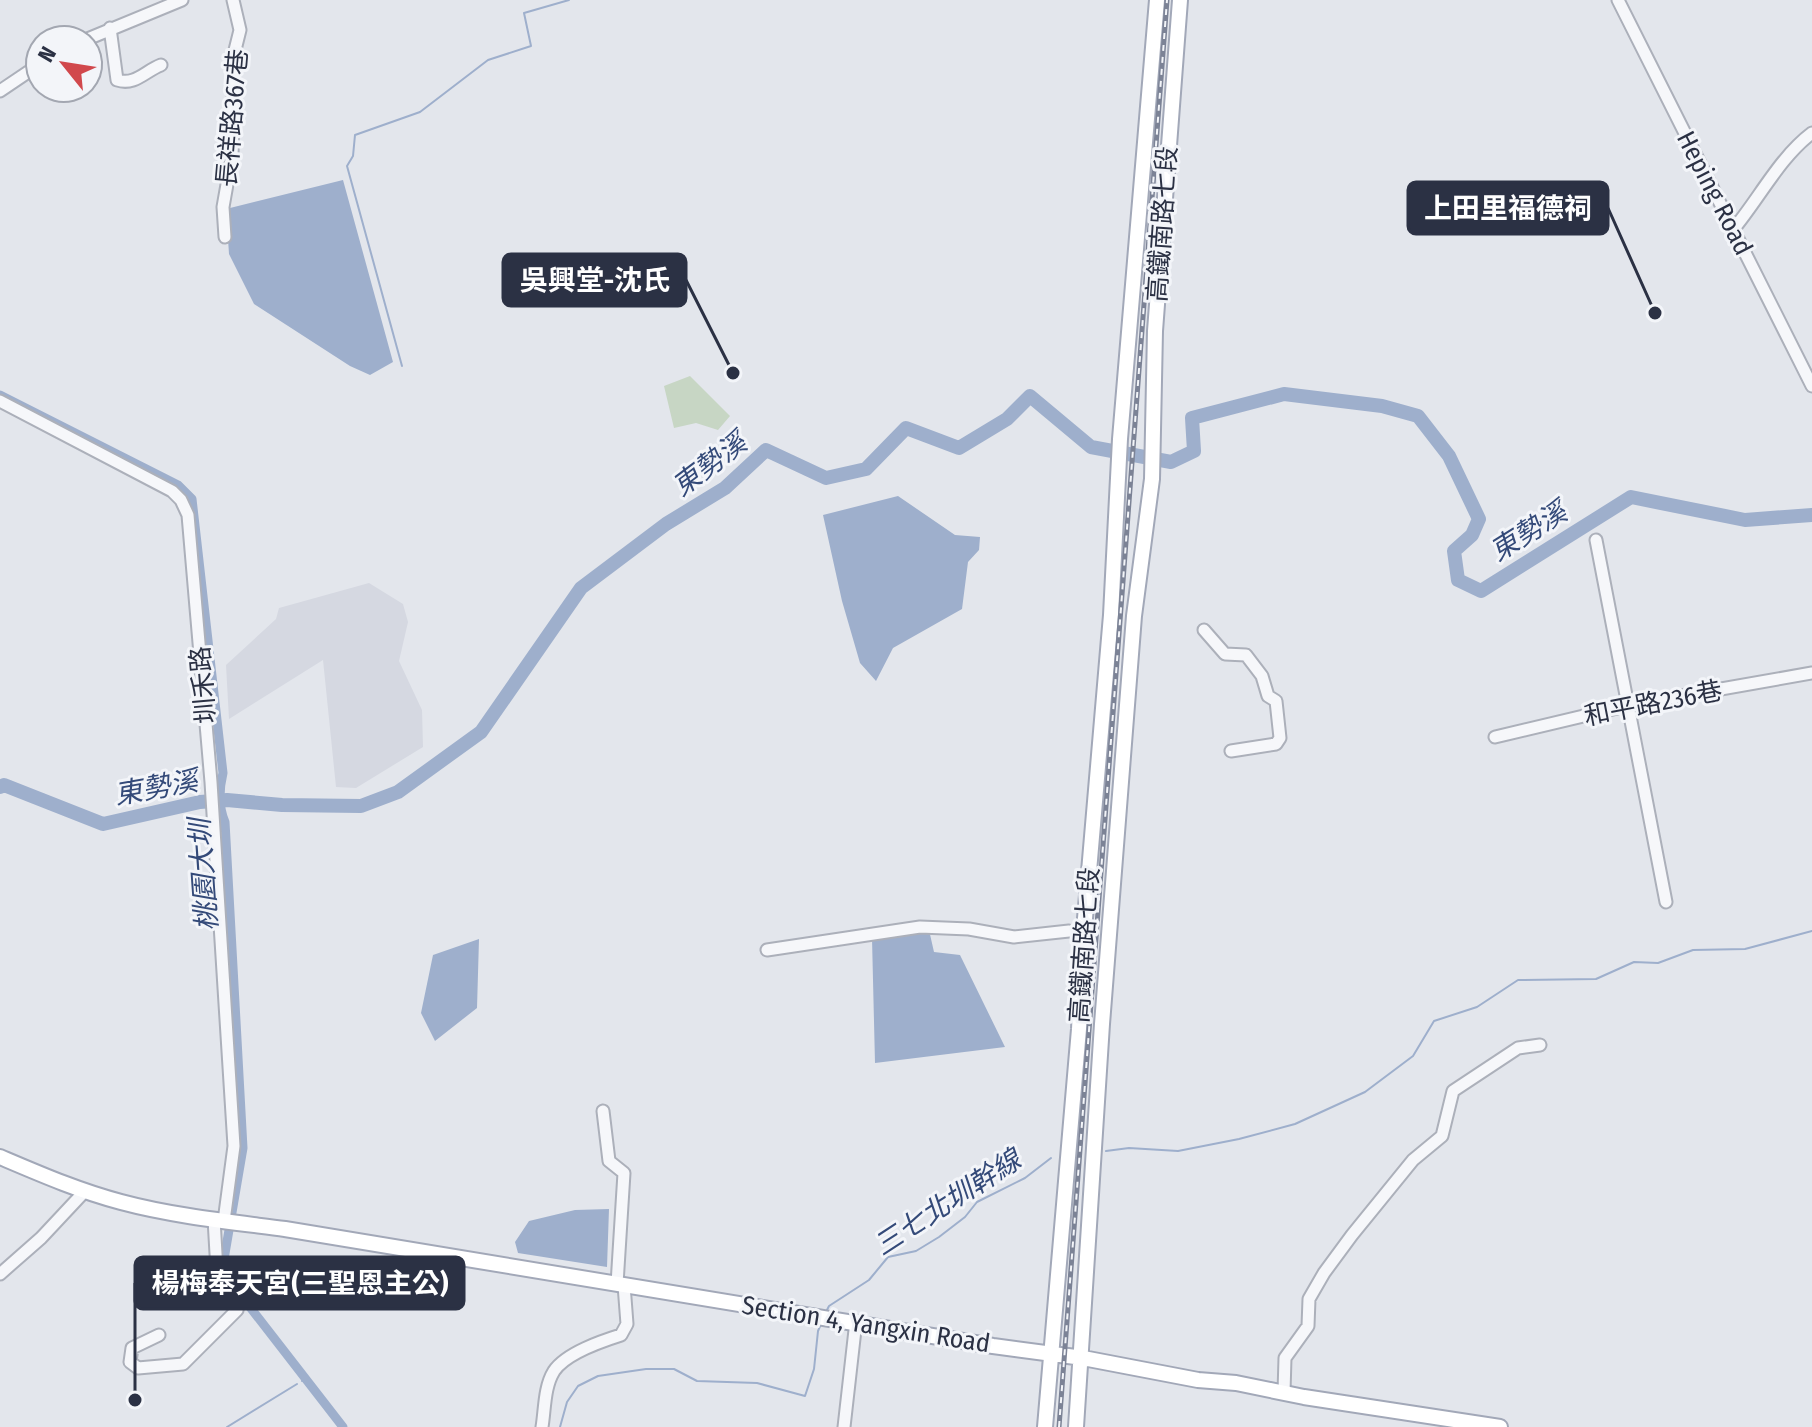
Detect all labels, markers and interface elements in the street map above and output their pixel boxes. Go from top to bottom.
north arrow [24,24,104,104]
text: N [32,42,62,67]
street label: 長祥路367巷 [211,48,254,188]
street label: Heping Road [1670,126,1759,260]
street label: 高鐵南路七段 [1142,145,1183,303]
callout: 上田里福德祠 [1408,182,1608,234]
text: 上田里福德祠 [1424,192,1592,225]
callout: 吳興堂-沈氏 [503,254,686,306]
text: 吳興堂-沈氏 [520,264,670,297]
water label: 東勢溪 [666,424,756,503]
water label: 東勢溪 [1484,493,1576,568]
street label: 圳禾路 [185,645,222,725]
street label: 和平路236巷 [1581,675,1725,732]
water label: 東勢溪 [112,763,204,811]
water label: 桃園大圳 [183,814,224,932]
street label: 高鐵南路七段 [1064,866,1105,1024]
water label: 三七北圳幹線 [868,1141,1029,1262]
callout: 楊梅奉天宮(三聖恩主公) [135,1257,464,1309]
text: 楊梅奉天宮(三聖恩主公) [152,1267,449,1300]
street label: Section 4, Yangxin Road [740,1290,992,1359]

